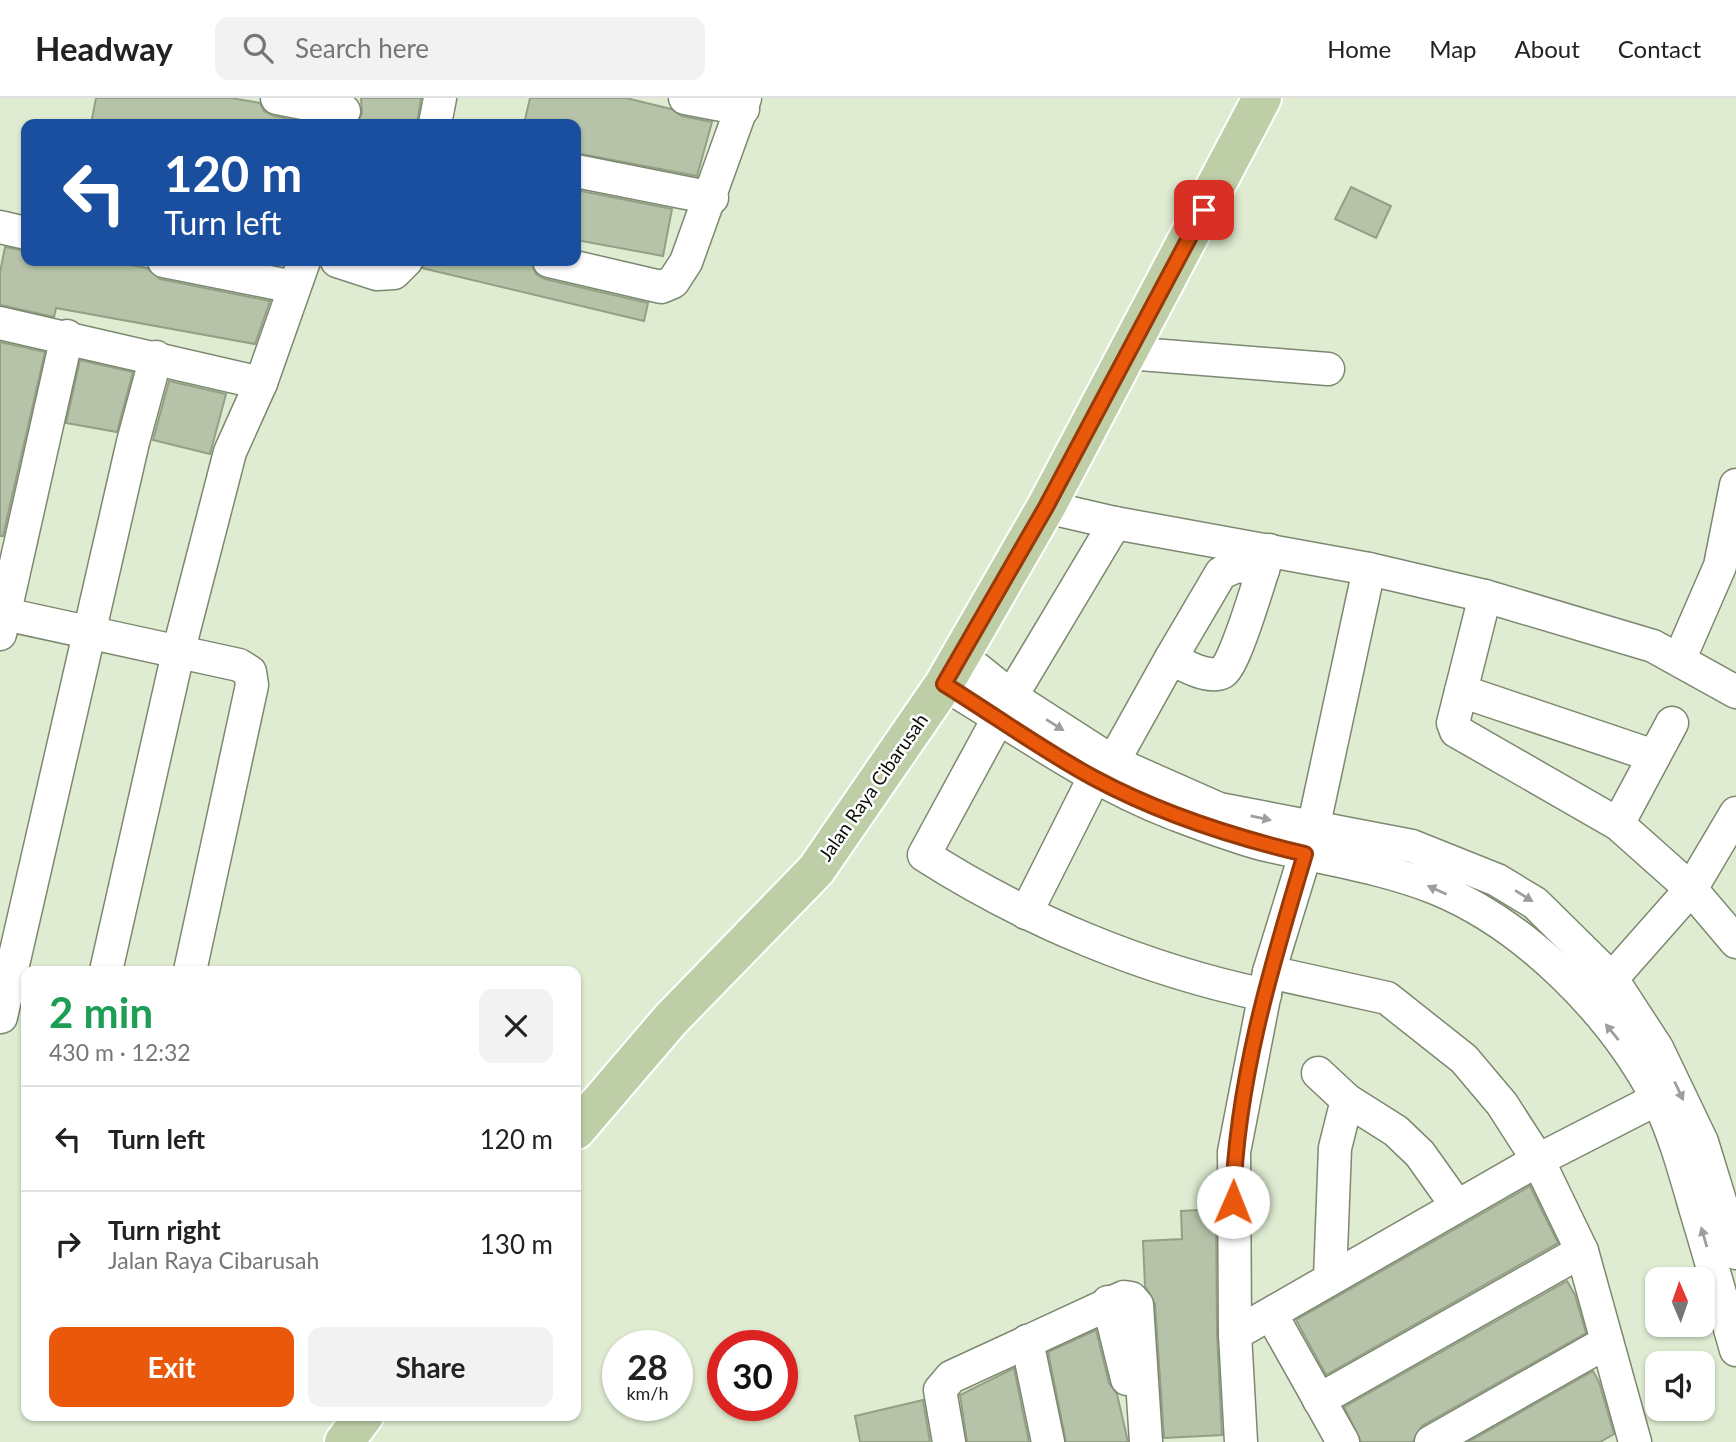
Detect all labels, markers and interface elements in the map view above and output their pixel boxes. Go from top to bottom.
search box [215,17,705,80]
text: Headway [35,28,173,68]
icon: search [239,29,277,67]
text: Search here [295,32,429,64]
text: Home [1327,34,1391,63]
text: Map [1429,34,1477,63]
text: About [1515,34,1580,63]
text: Contact [1618,34,1701,63]
text: 120 m [164,144,302,202]
icon: left [49,147,140,238]
pin [1174,180,1234,240]
icon: arrive [1185,191,1223,229]
text: Turn left [164,203,281,242]
street label: Jalan Raya Cibarusah [813,709,932,865]
one-way arrow [1046,718,1065,731]
one-way arrow [1250,812,1272,823]
one-way arrow [1427,884,1448,895]
one-way arrow [1514,890,1533,903]
text: 2 min [49,987,153,1037]
button: close [479,989,553,1063]
one-way arrow [1605,1023,1620,1040]
text: 430 m · 12:32 [49,1038,191,1066]
one-way arrow [1673,1081,1685,1101]
icon: left [49,1120,87,1158]
text: Turn left [108,1123,205,1155]
text: 120 m [480,1123,553,1155]
position arrow [1196,1165,1270,1239]
text: Turn right [108,1214,221,1246]
icon: right [49,1225,87,1263]
one-way arrow [1698,1227,1708,1248]
text: 130 m [480,1228,553,1260]
text: Jalan Raya Cibarusah [108,1246,319,1274]
north arrow [1645,1267,1715,1337]
map controls [1645,1267,1715,1421]
button: Exit [49,1327,294,1407]
button: Share [308,1327,553,1407]
speed limit sign: 30 [707,1330,798,1421]
text: 28 [627,1345,668,1387]
button: sound [1645,1351,1715,1421]
text: km/h [626,1382,669,1404]

